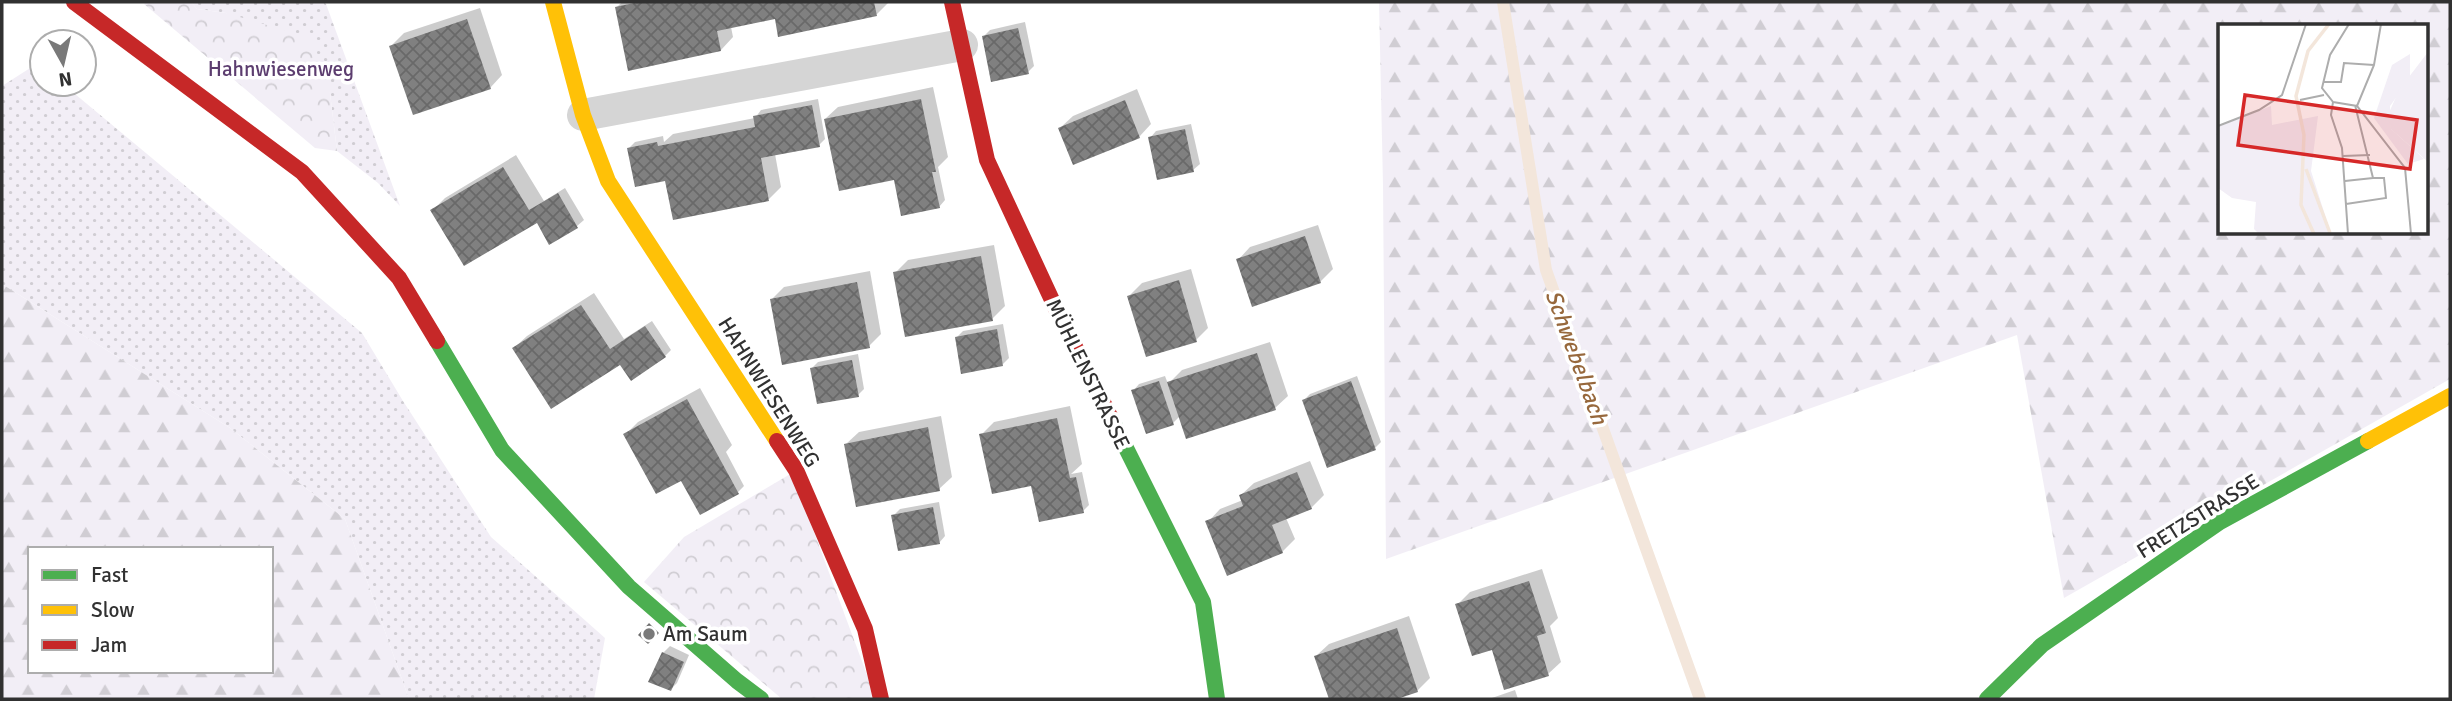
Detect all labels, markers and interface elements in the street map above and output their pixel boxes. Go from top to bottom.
inset map [2218,24,2428,234]
north arrow [28,28,98,98]
park label: Hahnwiesenweg [208,56,354,82]
text: N [57,66,73,92]
water label: Schwebelbach [1539,286,1615,430]
street label: MÜHLENSTRASSE [1040,295,1136,453]
street label: HAHNWIESENWEG [712,312,826,472]
street label: FRETZSTRASSE [2132,468,2264,564]
legend [28,547,273,673]
text: Fast [91,562,128,588]
text: Slow [91,597,135,623]
place label: Am Saum [663,621,748,647]
marker: Am Saum [641,626,657,642]
text: Jam [91,632,127,658]

